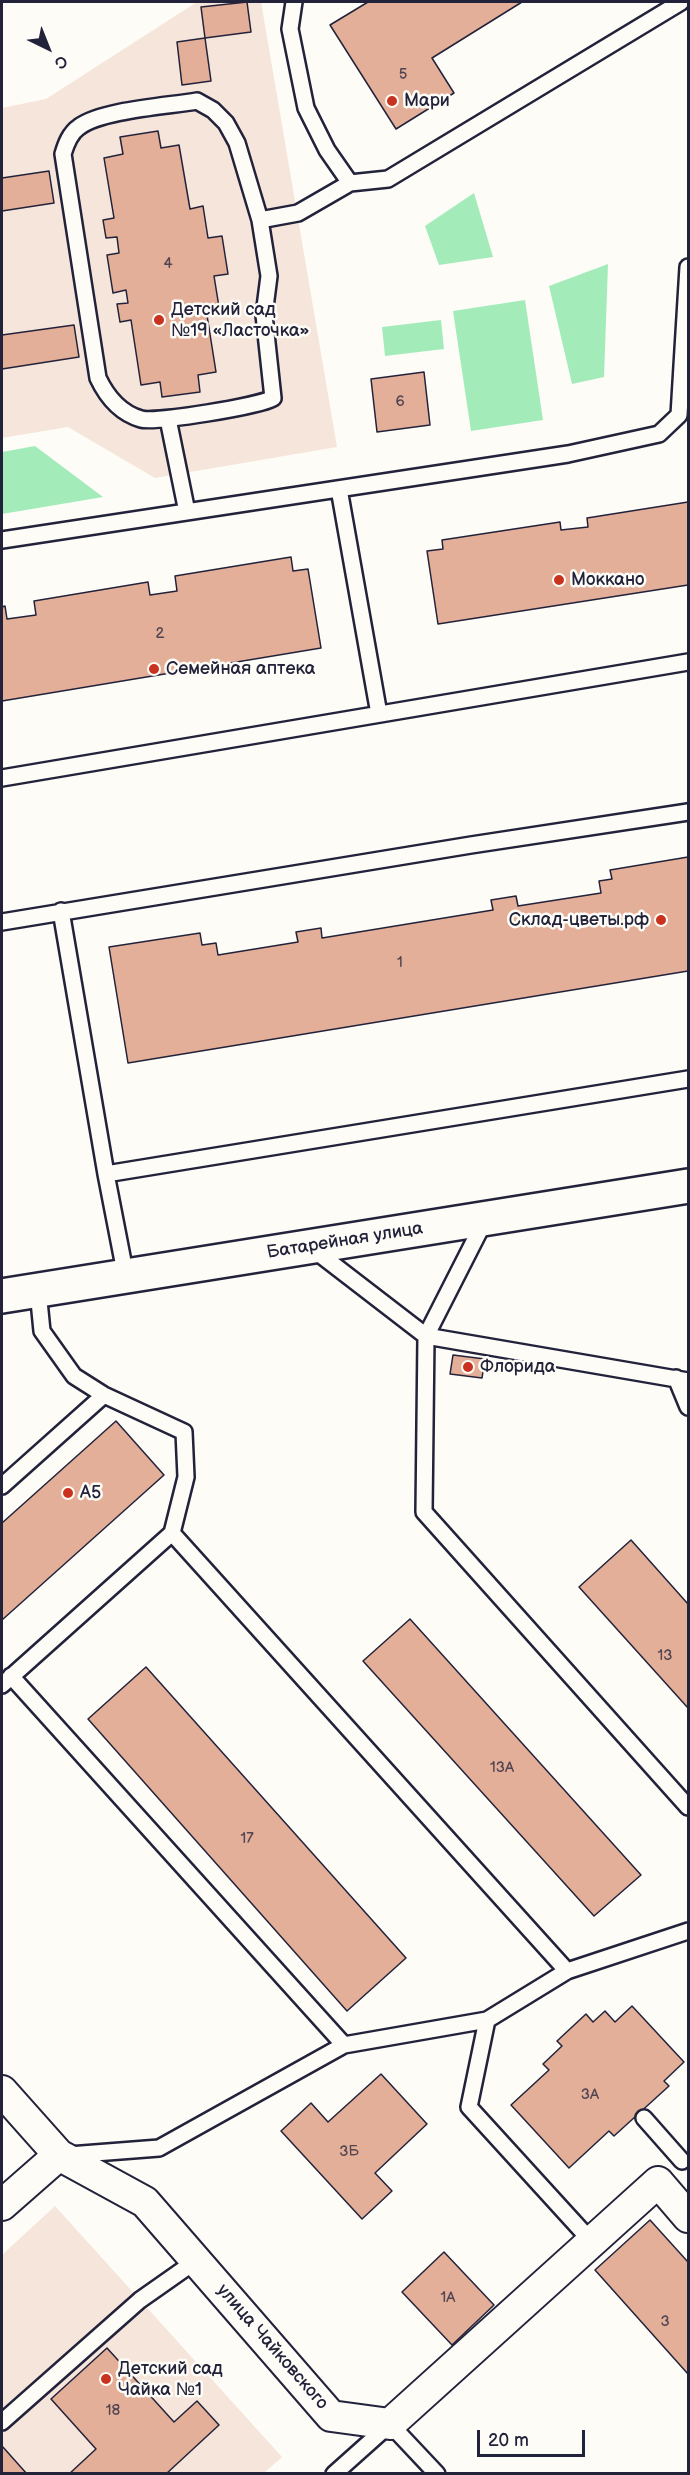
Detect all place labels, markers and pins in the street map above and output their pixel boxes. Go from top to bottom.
place label: Мари [404,90,450,112]
marker: Мари [385,94,399,108]
place label: Детский сад №19 «Ласточка» [171,299,310,342]
marker: Детский сад №19 «Ласточка» [152,313,166,327]
place label: Моккано [571,569,645,591]
marker: Моккано [552,573,566,587]
place label: Семейная аптека [166,658,315,680]
marker: Семейная аптека [147,662,161,676]
place label: Склад-цветы.рф [509,909,649,931]
marker: Склад-цветы.рф [654,913,668,927]
place label: Флорида [480,1356,555,1378]
marker: Флорида [461,1360,475,1374]
place label: А5 [80,1482,101,1504]
marker: А5 [61,1486,75,1500]
place label: Детский сад Чайка №1 [118,2358,223,2400]
marker: Детский сад Чайка №1 [99,2372,113,2386]

